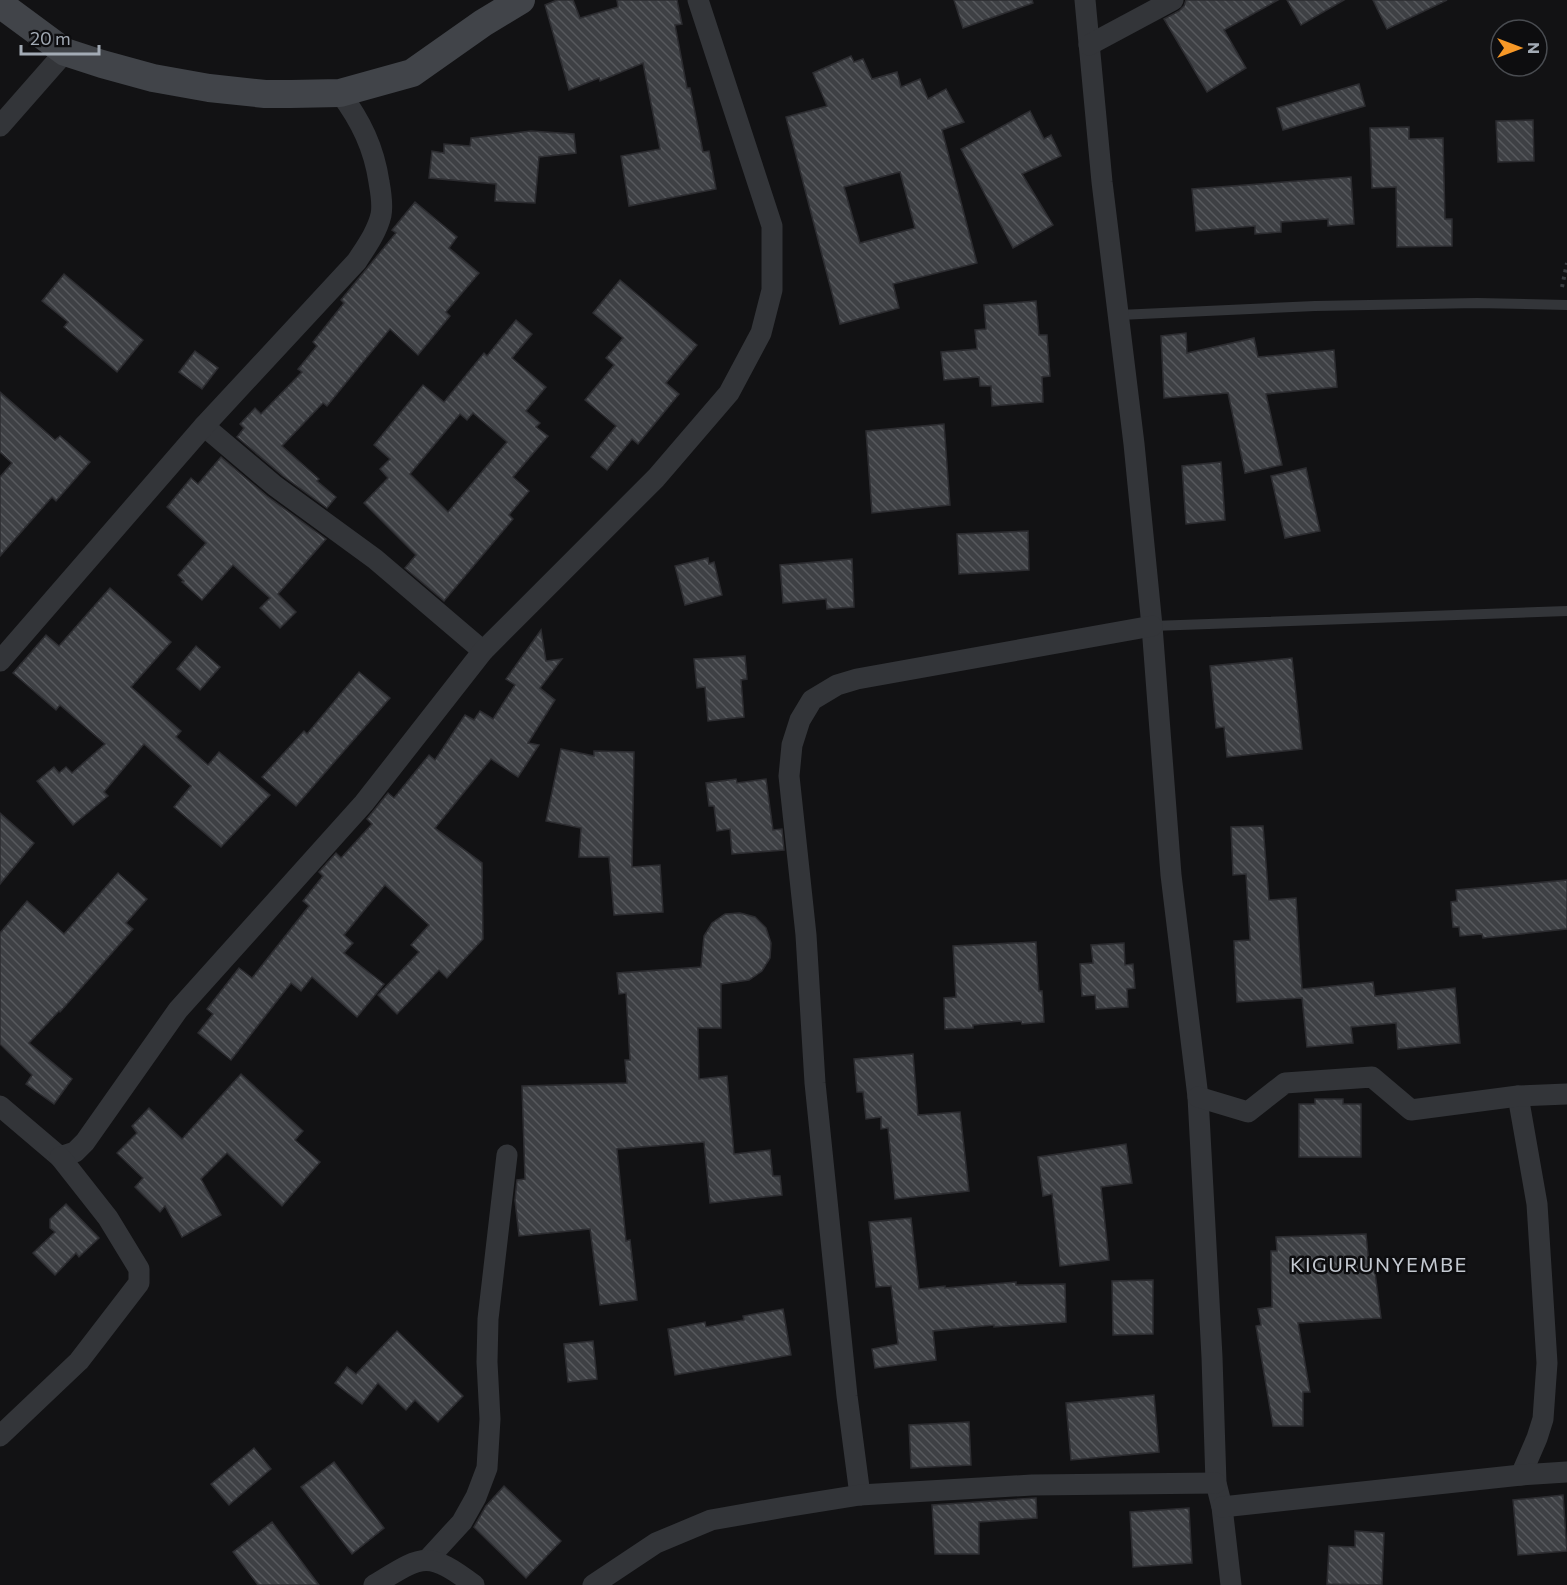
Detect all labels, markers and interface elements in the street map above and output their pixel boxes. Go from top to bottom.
scale bar [21,18,99,56]
north arrow [1489,18,1549,78]
text: 20 m [30,27,71,49]
text: N [1525,42,1544,54]
district label: KIGURUNYEMBE [1290,1252,1468,1276]

